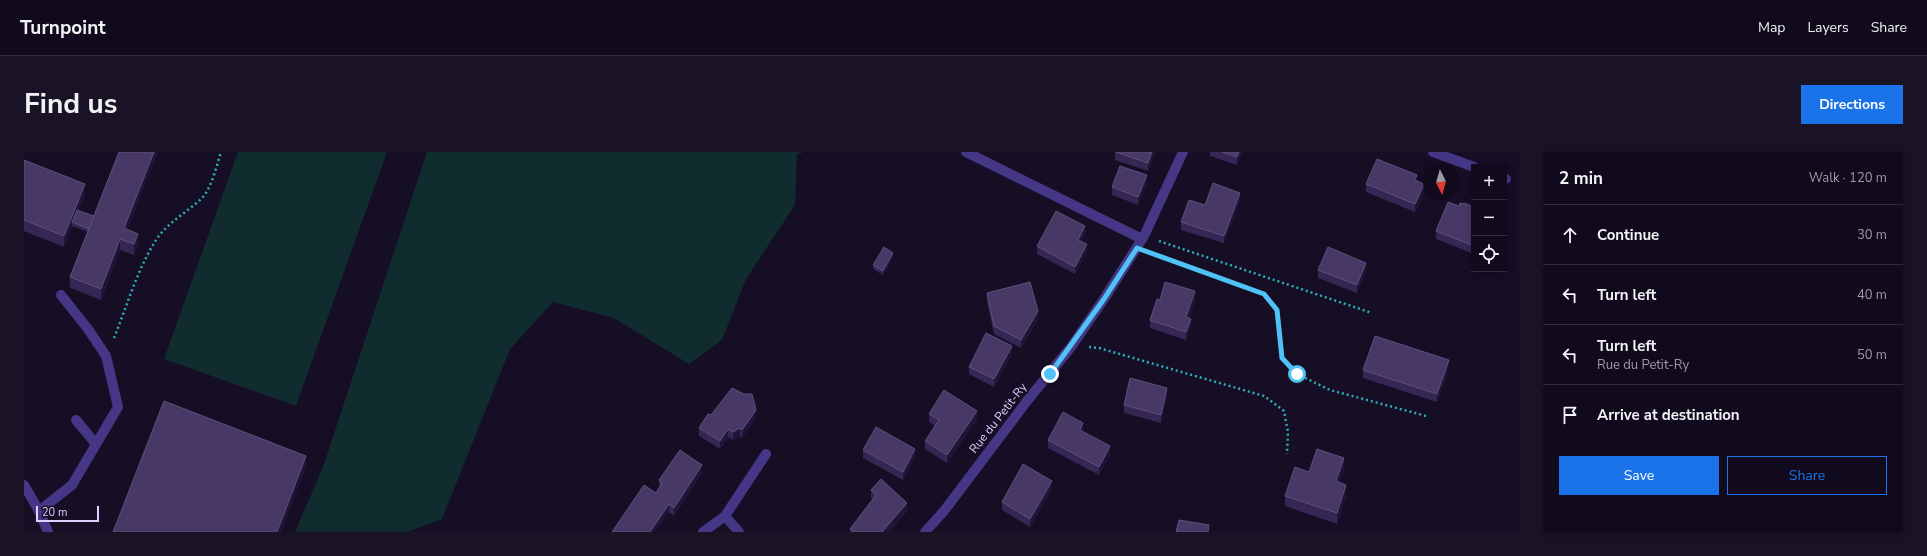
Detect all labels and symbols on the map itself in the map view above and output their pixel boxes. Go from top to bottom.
north arrow [1423,164,1459,200]
route end [1041,365,1059,383]
route start [1288,365,1306,383]
street label: Rue du Petit-Ry [966,379,1031,456]
scale bar [36,504,99,523]

